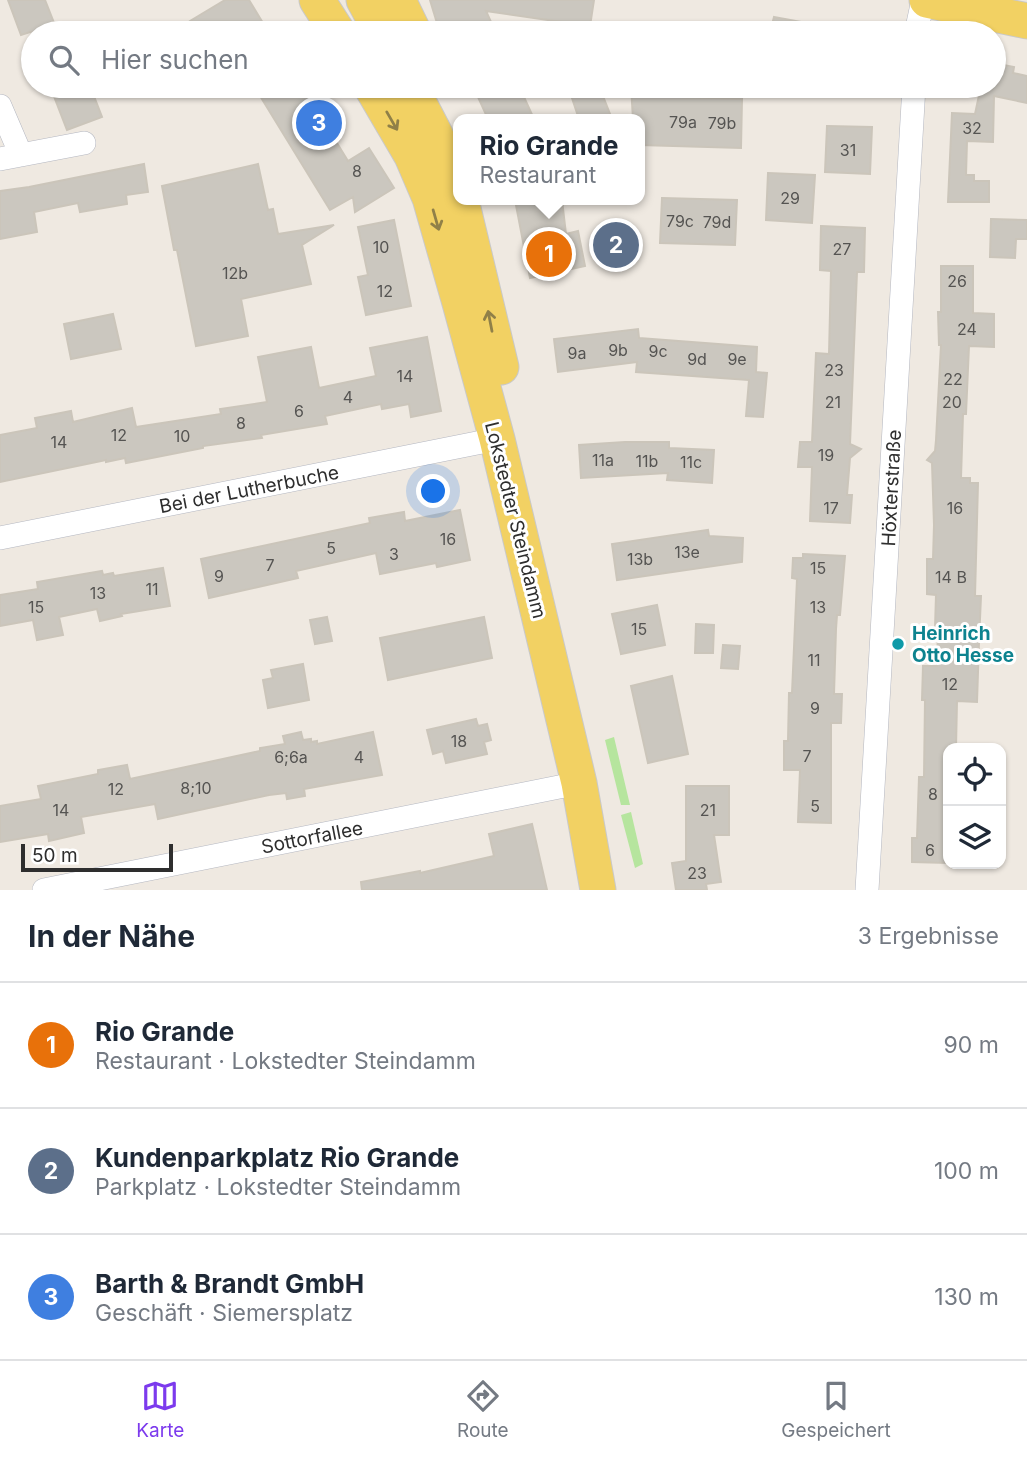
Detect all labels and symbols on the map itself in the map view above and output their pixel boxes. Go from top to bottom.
pin: 3 [296,97,342,149]
one-way arrow [385,110,399,130]
house number: 79a [669,112,697,132]
house number: 79b [708,113,736,133]
house number: 32 [962,118,982,138]
house number: 31 [840,140,856,160]
house number: 8 [352,161,362,181]
house number: 29 [780,188,800,208]
one-way arrow [430,208,443,230]
house number: 79c [666,211,694,231]
house number: 79d [703,212,731,232]
pin: 2 [593,219,639,271]
pin: 1 [526,228,572,280]
house number: 10 [373,237,389,257]
house number: 27 [833,239,851,259]
house number: 12b [222,263,248,283]
house number: 26 [947,271,967,291]
house number: 12 [377,281,393,301]
one-way arrow [483,310,497,333]
house number: 24 [957,319,977,339]
house number: 9b [608,340,628,360]
house number: 9c [648,341,668,361]
house number: 9a [568,343,586,363]
house number: 9d [687,349,707,369]
house number: 9e [727,349,747,369]
house number: 23 [824,360,844,380]
house number: 14 [397,366,413,386]
house number: 22 [943,369,963,389]
house number: 4 [343,387,353,407]
house number: 21 [825,392,841,412]
house number: 20 [942,392,962,412]
house number: 6 [294,401,304,421]
house number: 8 [236,413,246,433]
street label: Lokstedter Steindamm [480,419,551,621]
house number: 12 [111,425,127,445]
house number: 10 [174,426,190,446]
street label: Höxterstraße [877,429,906,547]
house number: 14 [51,432,67,452]
house number: 19 [818,445,834,465]
house number: 11a [592,450,614,470]
house number: 11b [636,451,658,471]
house number: 11c [680,452,702,472]
street label: Bei der Lutherbuche [157,461,341,518]
your location [416,474,450,508]
house number: 17 [823,498,839,518]
house number: 16 [947,498,963,518]
house number: 16 [440,529,456,549]
house number: 5 [326,538,336,558]
house number: 13e [674,542,700,562]
house number: 3 [389,544,399,564]
house number: 13b [627,549,653,569]
house number: 7 [265,555,275,575]
house number: 15 [810,558,826,578]
house number: 9 [214,566,224,586]
house number: 14 B [935,567,967,587]
house number: 11 [145,579,159,599]
house number: 13 [90,583,106,603]
house number: 15 [28,597,44,617]
house number: 13 [810,597,826,617]
house number: 15 [631,619,647,639]
place label: Heinrich Otto Hesse [912,622,1014,667]
marker: Heinrich Otto Hesse [890,636,906,652]
house number: 11 [807,650,821,670]
house number: 12 [942,674,958,694]
house number: 9 [810,698,820,718]
house number: 18 [451,731,467,751]
house number: 7 [802,746,812,766]
house number: 6;6a [274,747,308,767]
house number: 4 [354,747,364,767]
house number: 8;10 [180,778,212,798]
house number: 12 [108,779,124,799]
house number: 8 [928,784,938,804]
house number: 5 [810,796,820,816]
house number: 14 [53,800,69,820]
house number: 21 [700,800,716,820]
street label: Sottorfallee [259,816,365,859]
house number: 6 [925,840,935,860]
scale bar [21,841,173,873]
house number: 23 [687,863,707,883]

